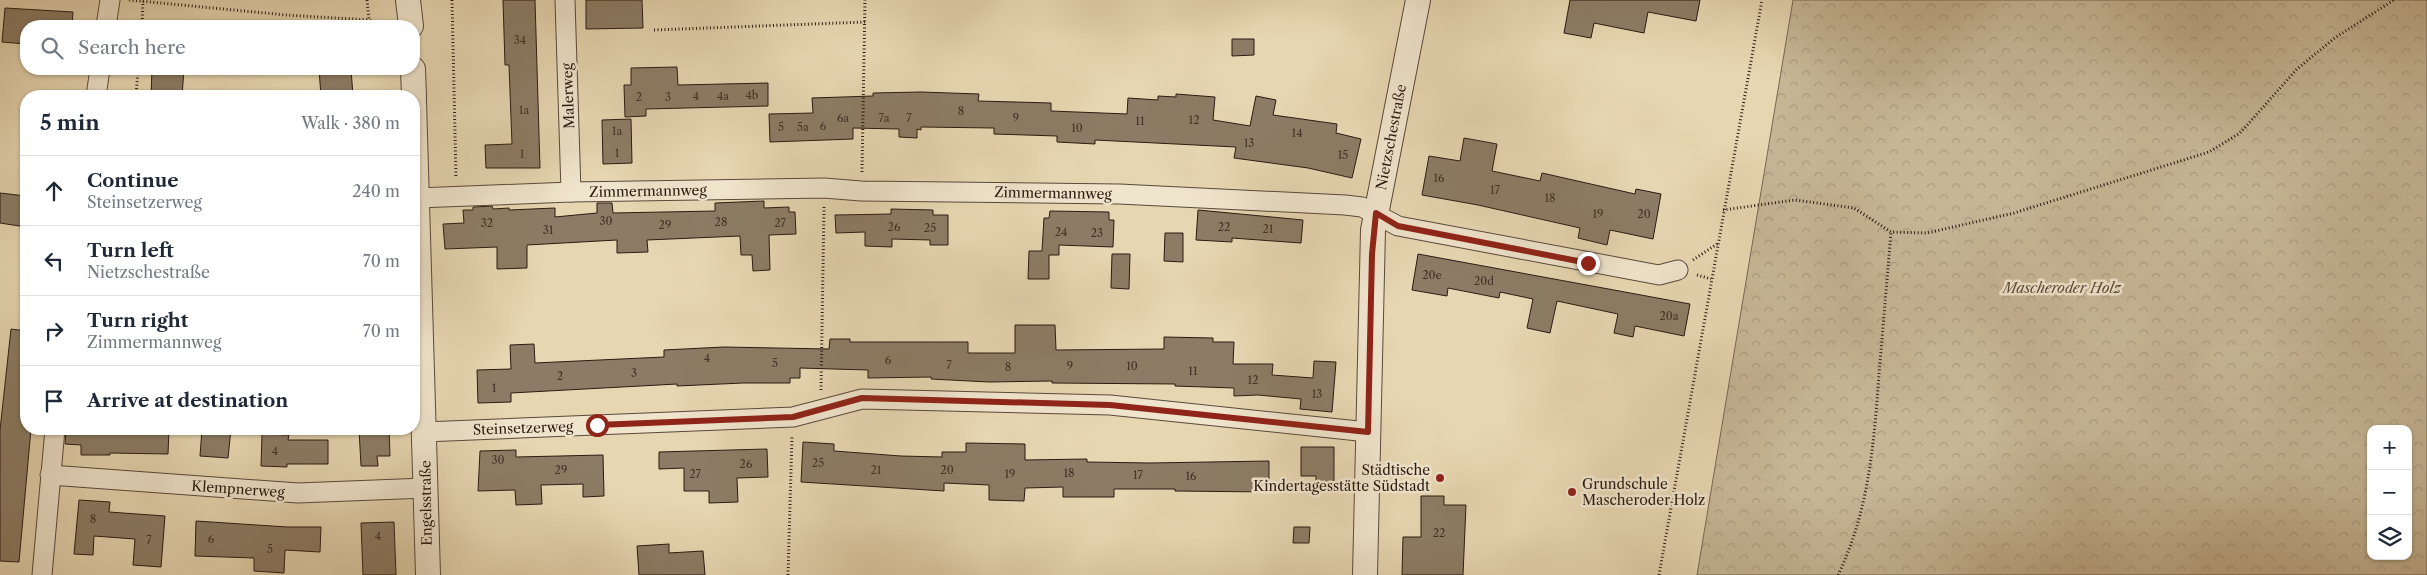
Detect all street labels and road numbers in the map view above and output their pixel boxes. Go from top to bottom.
street label: Malerweg [558,62,578,129]
street label: Nietzschestraße [1372,82,1410,191]
street label: Zimmermannweg [589,181,708,201]
street label: Zimmermannweg [994,183,1113,203]
street label: Steinsetzerweg [472,417,574,439]
street label: Engelsstraße [416,460,436,546]
street label: Klempnerweg [191,477,286,501]

